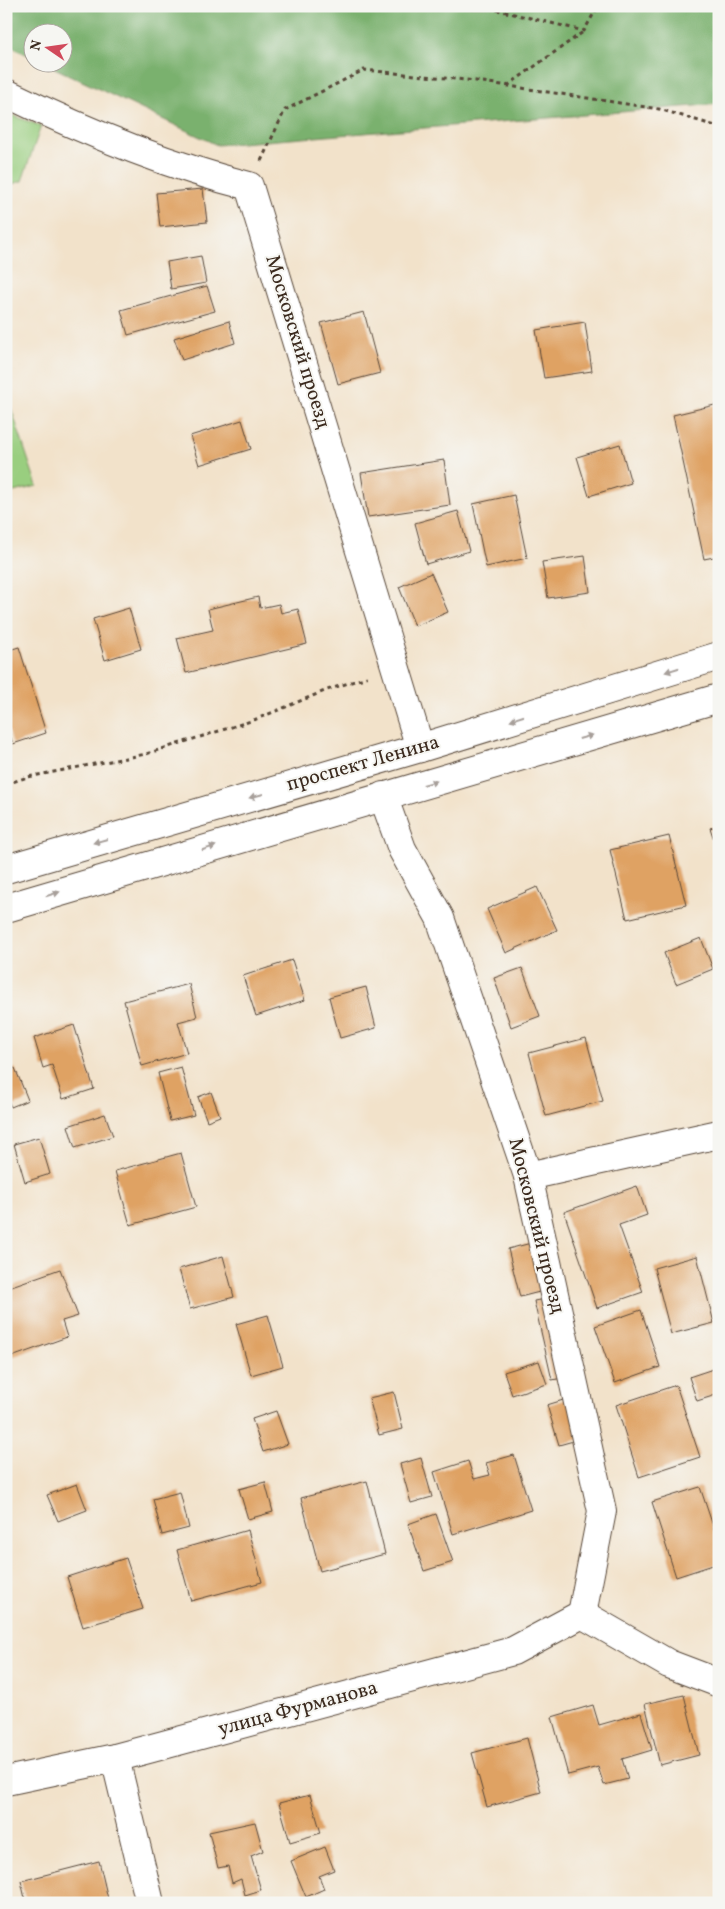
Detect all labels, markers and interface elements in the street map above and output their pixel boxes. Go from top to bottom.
north arrow [22,22,72,72]
text: N [26,38,47,53]
street label: Московский проезд [257,252,337,432]
one-way arrow [665,667,680,674]
one-way arrow [509,714,524,722]
street label: проспект Ленина [283,729,443,799]
one-way arrow [578,732,593,740]
one-way arrow [423,778,438,786]
one-way arrow [248,792,263,800]
one-way arrow [92,838,107,846]
one-way arrow [201,844,216,852]
one-way arrow [46,890,61,898]
street label: Московский проезд [501,1135,571,1317]
street label: улица Фурманова [215,1674,381,1744]

